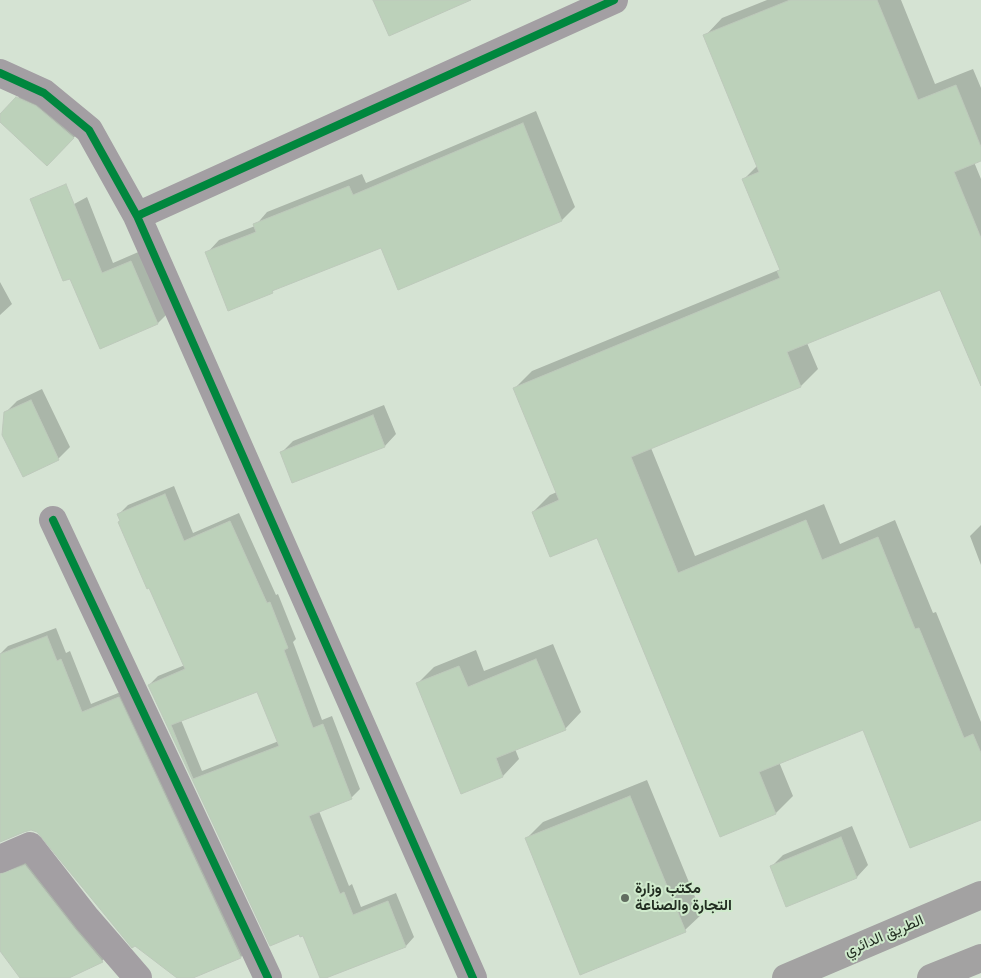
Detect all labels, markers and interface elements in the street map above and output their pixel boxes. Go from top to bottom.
place label: مكتب وزارة التجارة والصناعة [635,880,732,915]
marker: مكتب وزارة التجارة والصناعة [619,892,631,904]
street label: الطريق الدائري [842,911,926,961]

